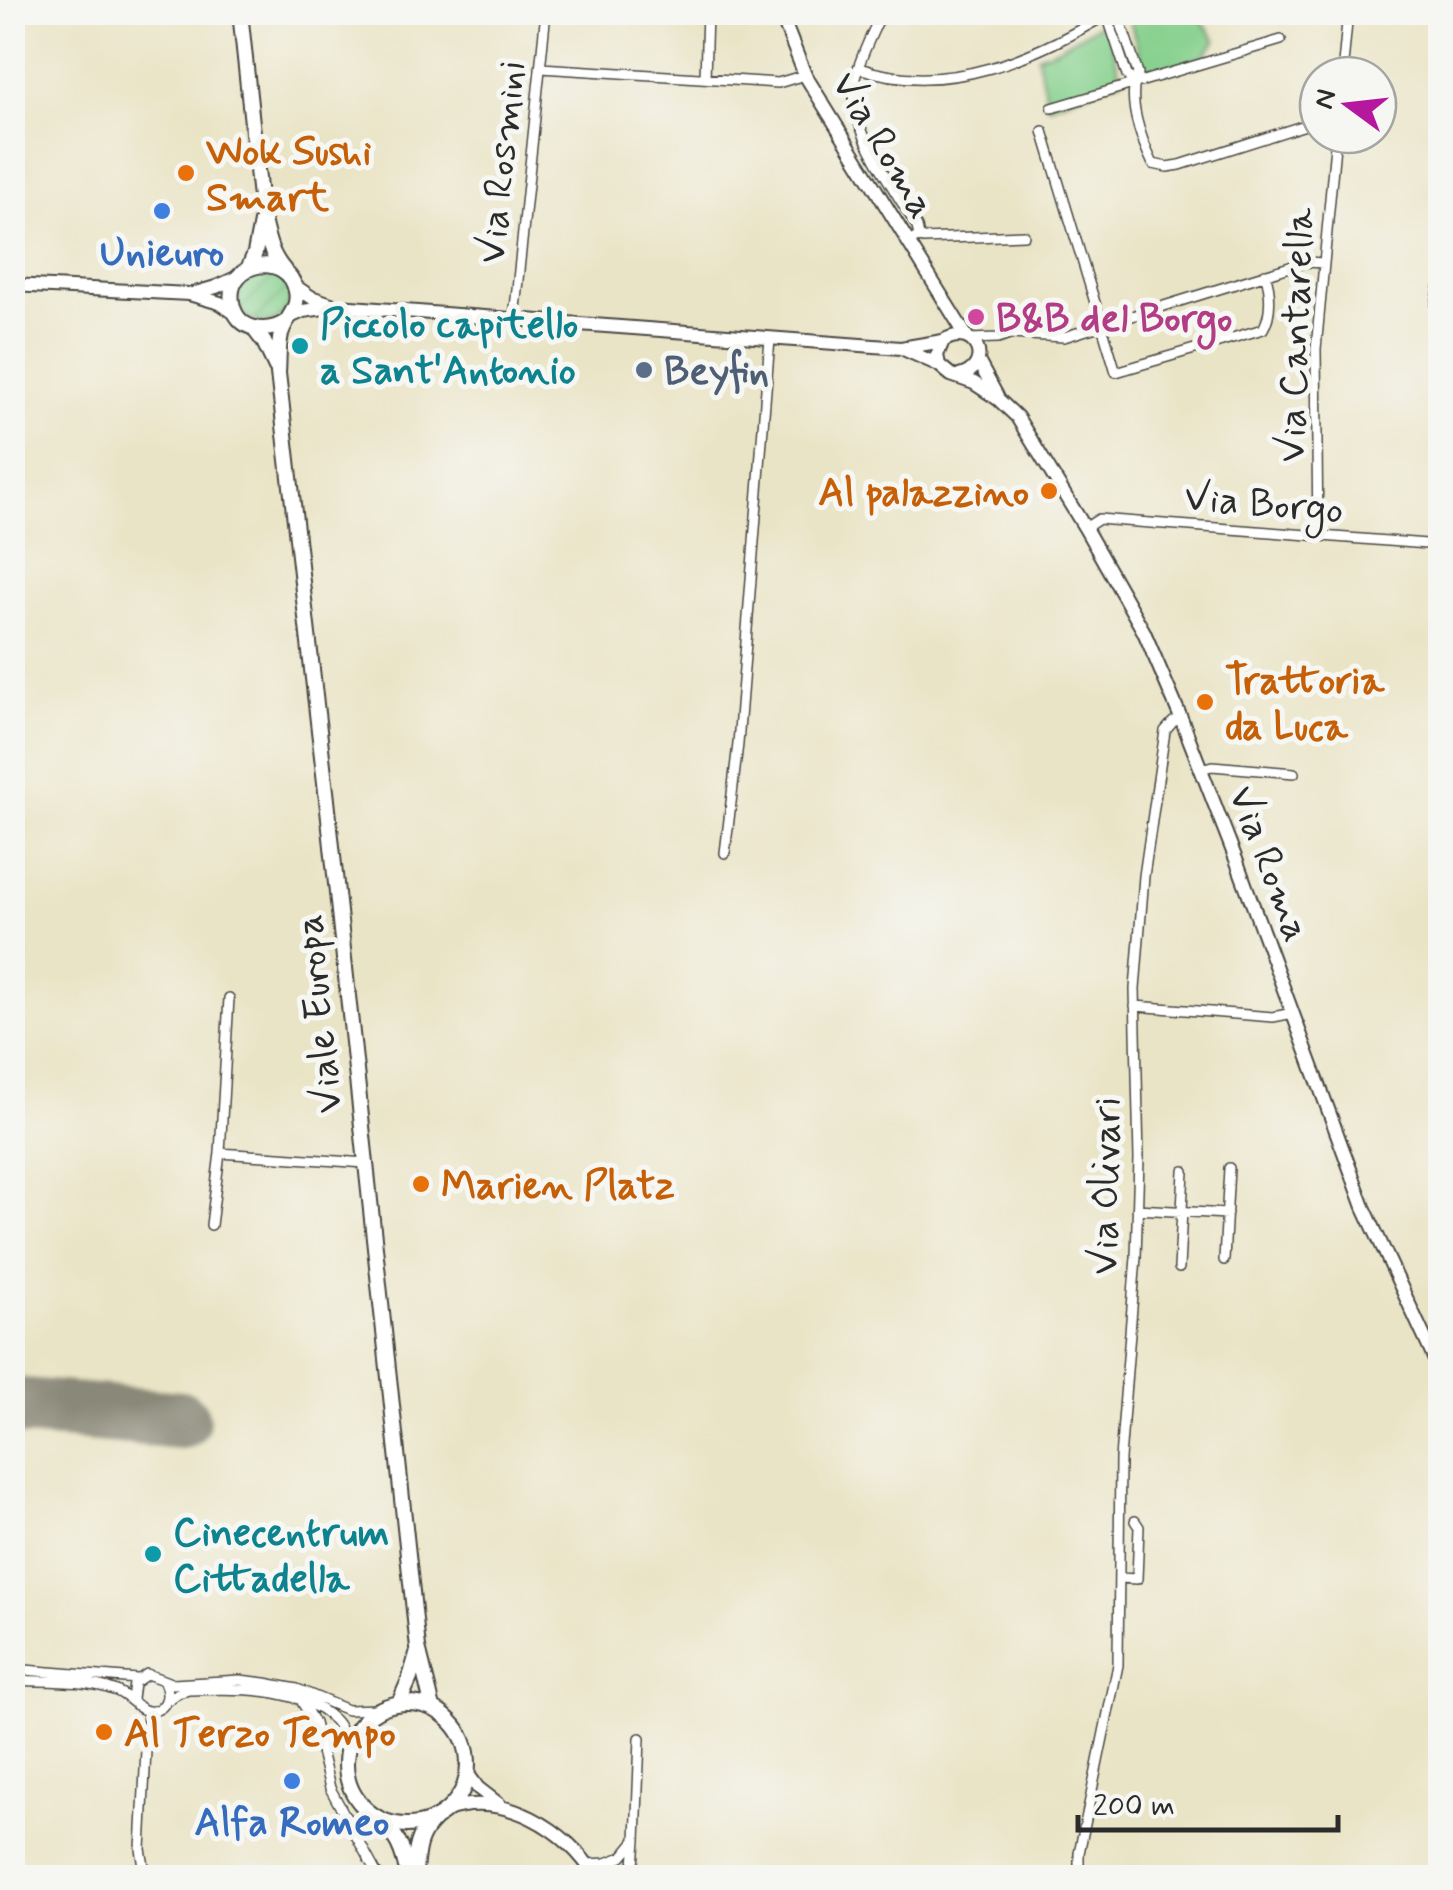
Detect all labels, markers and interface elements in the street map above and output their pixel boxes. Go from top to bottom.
north arrow [1298,55,1398,155]
street label: Via Rosmini [466,58,539,266]
street label: Via Roma [818,62,947,229]
text: N [1306,85,1347,113]
place label: Wok Sushi Smart [206,127,372,225]
marker: Wok Sushi Smart [175,162,197,184]
marker: Unieuro [151,200,173,222]
street label: Via Cantarella [1267,206,1327,464]
place label: Unieuro [100,228,224,280]
place label: B&B del Borgo [996,294,1232,350]
place label: Piccolo capitello a Sant'Antonio [320,300,578,398]
marker: B&B del Borgo [965,306,987,328]
marker: Piccolo capitello a Sant'Antonio [289,335,311,357]
place label: Beyfin [664,347,769,399]
marker: Beyfin [633,359,655,381]
place label: Al palazzino [818,468,1029,520]
street label: Via Borgo [1182,472,1345,541]
marker: Al palazzino [1038,480,1060,502]
place label: Trattoria da Luca [1225,656,1385,754]
marker: Trattoria da Luca [1194,691,1216,713]
street label: Via Roma [1215,779,1322,949]
street label: Viale Europa [284,912,356,1116]
street label: Via Olivari [1079,1097,1135,1276]
place label: Marien Platz [441,1161,675,1213]
marker: Marien Platz [410,1173,432,1195]
place label: Cinecentrum Cittadella [173,1508,389,1606]
marker: Cinecentrum Cittadella [142,1543,164,1565]
place label: Al Terzo Tempo [124,1709,396,1761]
marker: Al Terzo Tempo [93,1721,115,1743]
marker: Alfa Romeo [281,1770,303,1792]
scale bar [1078,1770,1338,1832]
text: 200 m [1093,1787,1175,1826]
place label: Alfa Romeo [195,1798,389,1850]

